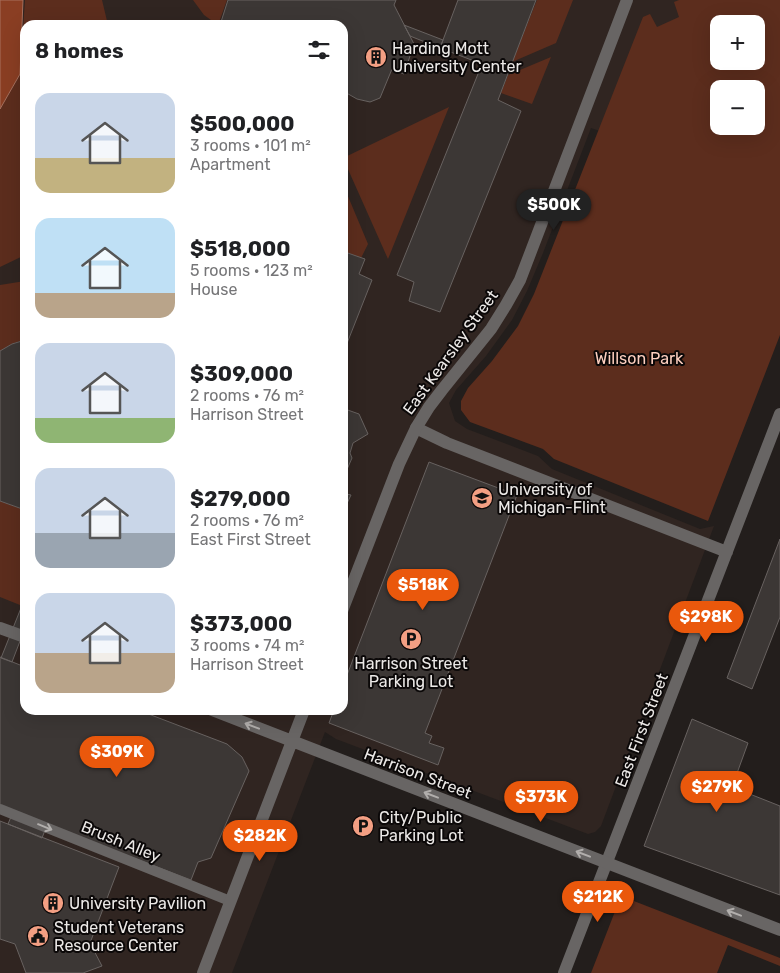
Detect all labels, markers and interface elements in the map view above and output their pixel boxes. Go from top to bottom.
map controls [710,15,765,135]
button: + [710,15,765,70]
icon: filters [305,36,333,64]
text: 8 homes [35,38,124,63]
place label: Harding Mott University Center [392,39,522,76]
building icon: Harding Mott University Center [364,45,388,69]
button: − [710,80,765,135]
text: $500,000 [190,111,295,136]
icon: home [75,113,135,173]
text: 3 rooms · 101 m² [190,136,311,155]
text: Apartment [190,155,270,174]
pin: $500K [519,188,589,231]
text: $500K [527,195,581,214]
text: $518,000 [190,236,291,261]
icon: home [75,238,135,298]
text: 5 rooms · 123 m² [190,261,313,280]
text: House [190,280,237,299]
street label: East Kearsley Street [399,286,502,418]
park label: Willson Park [595,349,684,368]
text: $309,000 [190,361,293,386]
icon: home [75,363,135,423]
text: 2 rooms · 76 m² [190,386,304,405]
text: Harrison Street [190,405,304,424]
place label: University of Michigan-Flint [498,480,606,517]
text: $279,000 [190,486,291,511]
school or university icon: University of Michigan-Flint [470,486,494,510]
icon: home [75,488,135,548]
text: 2 rooms · 76 m² [190,511,304,530]
text: East First Street [190,530,311,549]
pin: $518K [388,568,458,611]
text: $518K [398,575,448,594]
pin: $298K [671,600,741,643]
text: $298K [680,607,732,626]
text: $373,000 [190,611,292,636]
icon: home [75,613,135,673]
parking icon: Harrison Street Parking Lot [399,627,423,651]
text: 3 rooms · 74 m² [190,636,305,655]
place label: Harrison Street Parking Lot [354,654,468,691]
text: Harrison Street [190,655,304,674]
street label: East First Street [611,670,672,790]
one-way arrow [245,720,260,730]
pin: $309K [82,736,152,778]
text: $309K [91,742,143,761]
street label: Harrison Street [361,744,474,803]
pin: $279K [682,770,752,813]
text: $279K [691,777,743,796]
pin: $373K [506,780,576,823]
text: $373K [515,787,567,806]
one-way arrow [424,790,439,799]
place label: City/Public Parking Lot [379,808,464,845]
parking icon: City/Public Parking Lot [351,814,375,838]
street label: Brush Alley [78,817,163,866]
pin: $282K [225,820,295,862]
one-way arrow [37,823,52,832]
text: $282K [234,826,286,845]
one-way arrow [576,849,591,858]
pin: $212K [563,880,633,923]
text: $212K [573,887,623,906]
building icon: University Pavilion [41,891,65,915]
place label: University Pavilion [69,894,206,913]
one-way arrow [727,908,743,917]
place label: Student Veterans Resource Center [54,918,184,955]
public building icon: Student Veterans Resource Center [26,924,50,948]

